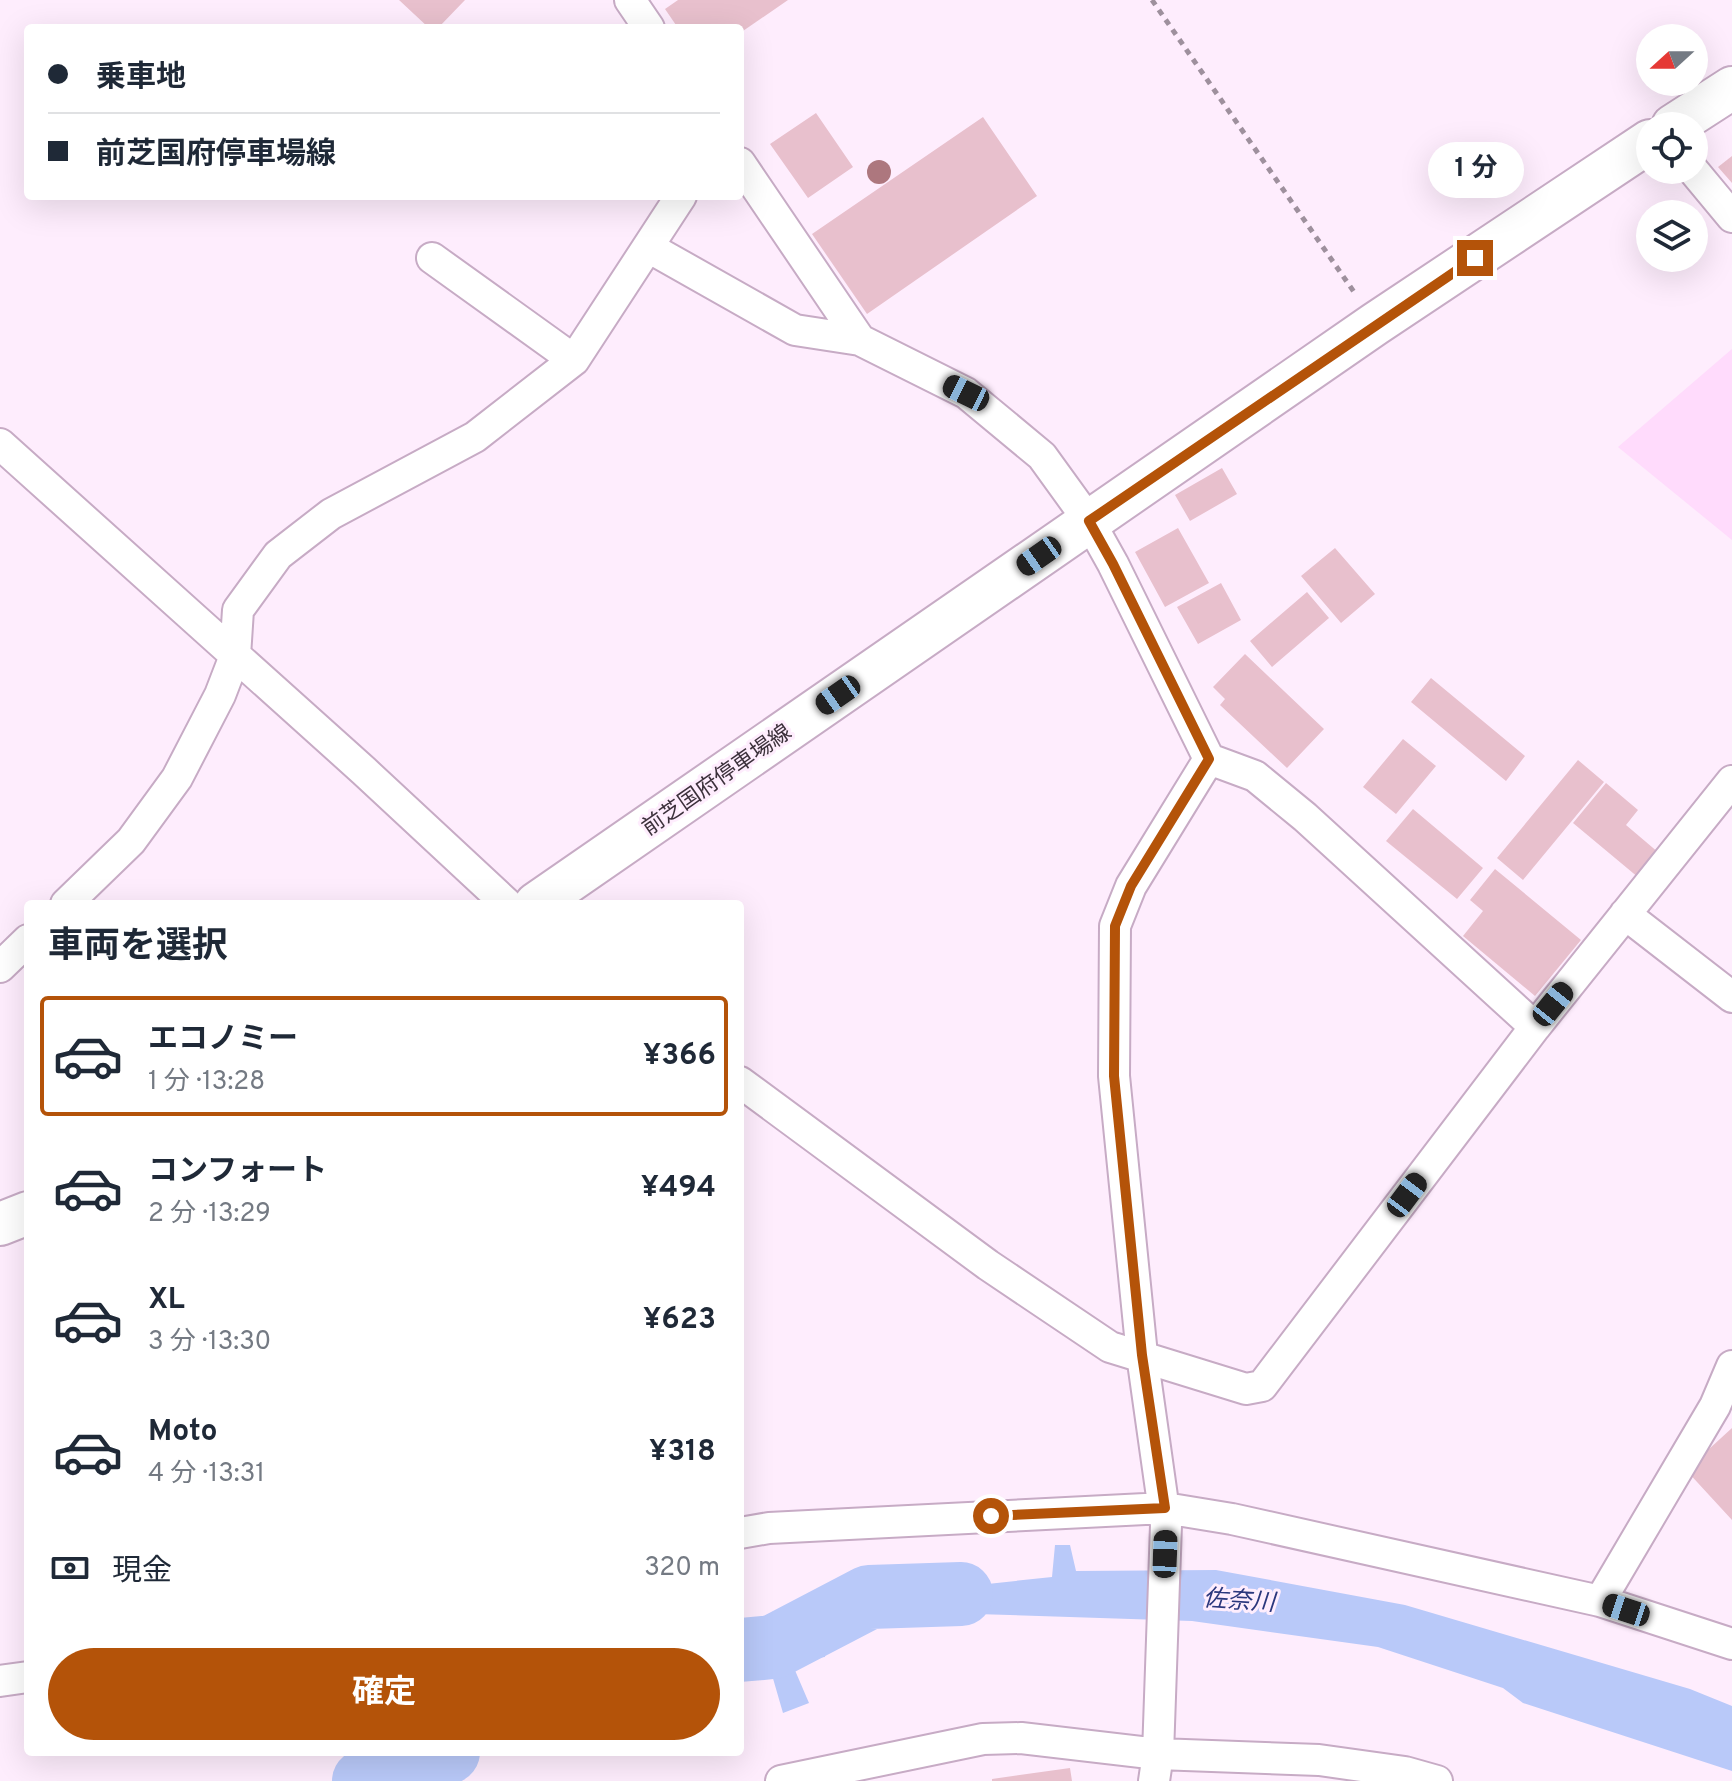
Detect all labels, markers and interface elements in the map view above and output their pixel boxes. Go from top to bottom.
north arrow [1636,24,1708,96]
map controls [1636,24,1708,272]
text: 乗車地 [96,60,186,97]
button: locate [1636,112,1708,184]
text: 前芝国府停車場線 [96,137,336,174]
callout: 1 分 [1427,142,1523,198]
text: 1 分 [1455,153,1497,186]
button: layers [1636,200,1708,272]
route end [1457,240,1493,276]
car [939,372,993,414]
car [1012,532,1066,580]
car [811,671,865,719]
street label: 前芝国府停車場線 [638,720,797,843]
text: 車両を選択 [48,925,228,971]
car [1529,978,1577,1030]
icon: car [52,1020,124,1092]
text: エコノミー [148,1022,298,1059]
text: ¥366 [643,1038,716,1075]
text: 1 分 · 13:28 [148,1066,265,1099]
icon: car [52,1152,124,1224]
text: コンフォート [148,1154,327,1191]
car [1383,1169,1431,1221]
text: ¥494 [641,1170,716,1207]
text: 2 分 · 13:29 [148,1198,271,1231]
text: XL [148,1282,185,1319]
icon: car [52,1284,124,1356]
text: ¥623 [643,1302,716,1339]
text: 3 分 · 13:30 [148,1326,271,1359]
text: Moto [148,1414,218,1451]
icon: car [52,1416,124,1488]
text: ¥318 [649,1434,716,1471]
text: 4 分 · 13:31 [148,1458,265,1491]
route start [973,1498,1009,1534]
car [1152,1530,1178,1578]
icon: cash [48,1546,92,1590]
text: 320 m [644,1552,720,1585]
text: 現金 [112,1554,172,1591]
water label: 佐奈川 [1202,1585,1279,1620]
car [1599,1591,1653,1629]
button: 確定 [48,1648,720,1740]

